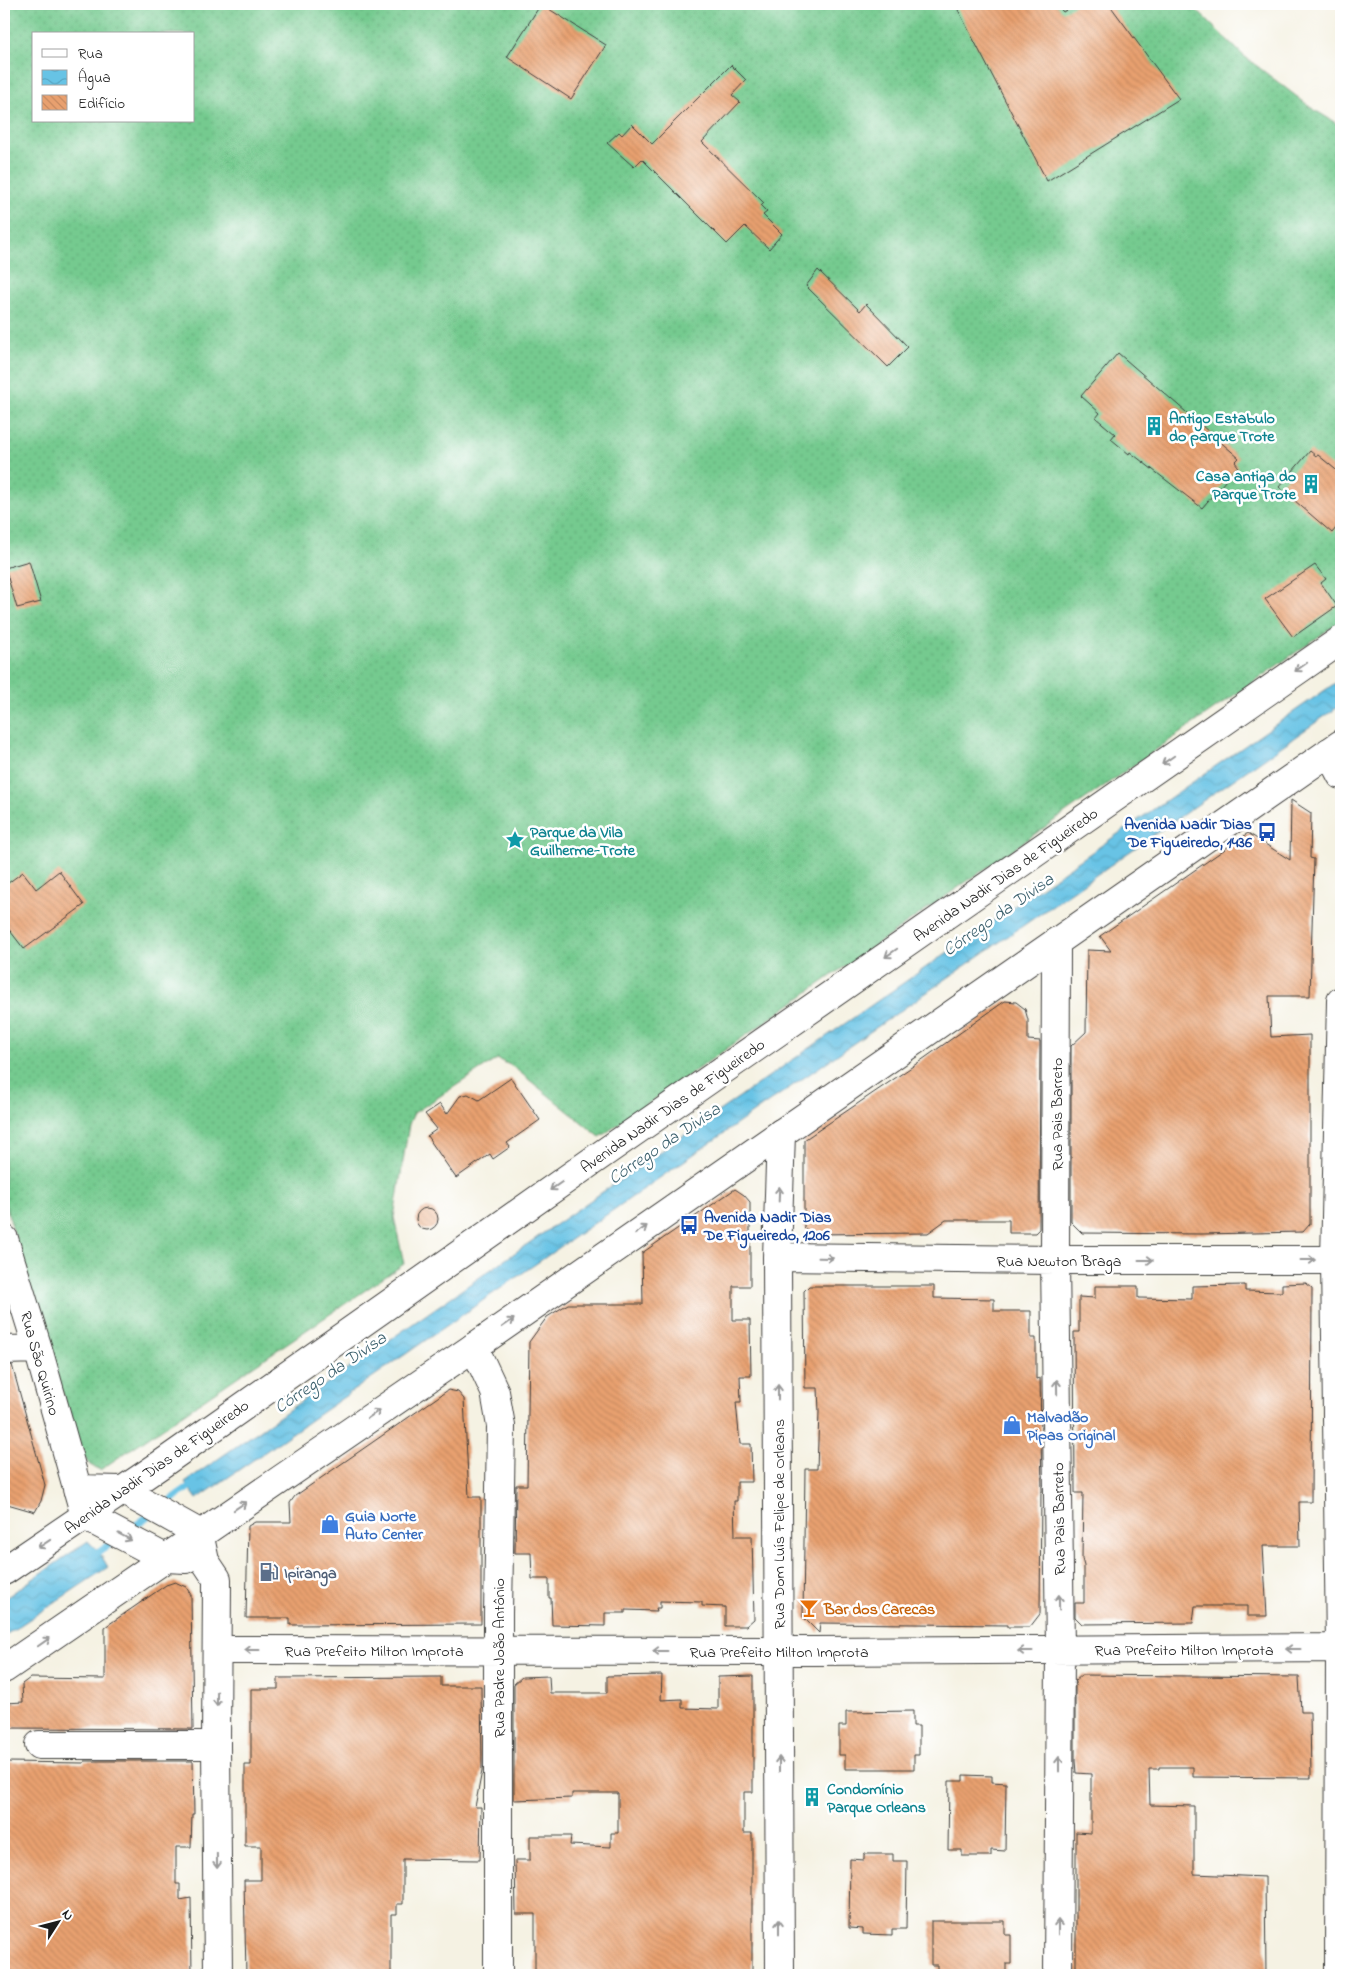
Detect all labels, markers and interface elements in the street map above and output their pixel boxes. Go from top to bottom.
legend [32,32,195,122]
text: Rua [78,43,103,65]
text: Água [78,67,111,90]
text: Edifício [78,93,125,115]
place label: Antigo Estabulo do parque Trote [1169,407,1275,449]
building icon: Antigo Estabulo do parque Trote [1143,415,1165,437]
place label: Casa antiga do Parque Trote [1196,465,1297,507]
building icon: Casa antiga do Parque Trote [1300,473,1322,495]
one-way arrow [1294,662,1308,672]
one-way arrow [1161,755,1175,765]
street label: Avenida Nadir Dias de Figueiredo [909,802,1104,949]
place label: Avenida Nadir Dias De Figueiredo, 1436 [1124,813,1253,856]
place label: Parque da Vila Guilherme-Trote [530,821,636,863]
bus stop icon: Avenida Nadir Dias De Figueiredo, 1436 [1256,821,1278,843]
place icon: Parque da Vila Guilherme-Trote [504,829,526,851]
water label: Córrego da Divisa [938,867,1060,964]
one-way arrow [884,948,898,958]
street label: Avenida Nadir Dias de Figueiredo [576,1033,771,1180]
street label: Rua Pais Barreto [1046,1058,1070,1170]
water label: Córrego da Divisa [604,1097,727,1192]
one-way arrow [549,1181,563,1191]
one-way arrow [774,1187,783,1203]
place label: Avenida Nadir Dias De Figueiredo, 1206 [703,1206,832,1249]
bus stop icon: Avenida Nadir Dias De Figueiredo, 1206 [678,1214,700,1236]
one-way arrow [634,1225,648,1235]
street label: Rua Newton Braga [997,1250,1121,1274]
one-way arrow [817,1253,833,1262]
one-way arrow [1137,1255,1153,1265]
one-way arrow [1300,1255,1316,1265]
street label: Rua São Quirino [13,1309,65,1419]
one-way arrow [501,1318,515,1328]
water label: Córrego da Divisa [270,1326,393,1421]
one-way arrow [1052,1379,1062,1395]
one-way arrow [773,1384,783,1400]
street label: Avenida Nadir Dias de Figueiredo [60,1394,255,1541]
place label: Malvadão Pipas Original [1027,1406,1116,1449]
one-way arrow [367,1409,381,1419]
shop icon: Malvadão Pipas Original [1001,1414,1023,1436]
street label: Rua Dom Luís Felipe de Orleans [768,1419,792,1629]
street label: Rua Pais Barreto [1047,1462,1073,1576]
one-way arrow [233,1501,247,1511]
place label: Guia Norte Auto Center [345,1505,424,1547]
shop icon: Guia Norte Auto Center [319,1513,341,1535]
one-way arrow [117,1532,132,1542]
one-way arrow [38,1539,52,1549]
fuel station icon: Ipiranga [258,1561,280,1583]
place label: Ipiranga [284,1562,337,1587]
street label: Rua Padre João Antônio [488,1578,512,1738]
one-way arrow [1054,1594,1064,1610]
bar icon: Bar dos Carecas [798,1597,820,1619]
place label: Bar dos Carecas [823,1598,935,1622]
one-way arrow [37,1637,51,1647]
street label: Rua Prefeito Milton Improta [1094,1639,1274,1663]
street label: Rua Prefeito Milton Improta [284,1640,464,1664]
street label: Rua Prefeito Milton Improta [689,1641,869,1665]
one-way arrow [1285,1644,1301,1654]
one-way arrow [244,1645,260,1655]
one-way arrow [652,1646,668,1656]
one-way arrow [1017,1646,1033,1655]
one-way arrow [212,1691,221,1707]
one-way arrow [774,1756,784,1772]
one-way arrow [1054,1756,1064,1772]
place label: Condomínio Parque Orleans [827,1778,926,1820]
building icon: Condomínio Parque Orleans [801,1786,823,1808]
one-way arrow [212,1853,222,1869]
north arrow [32,1896,82,1946]
text: N [56,1905,79,1925]
one-way arrow [774,1919,784,1935]
one-way arrow [1053,1919,1063,1935]

